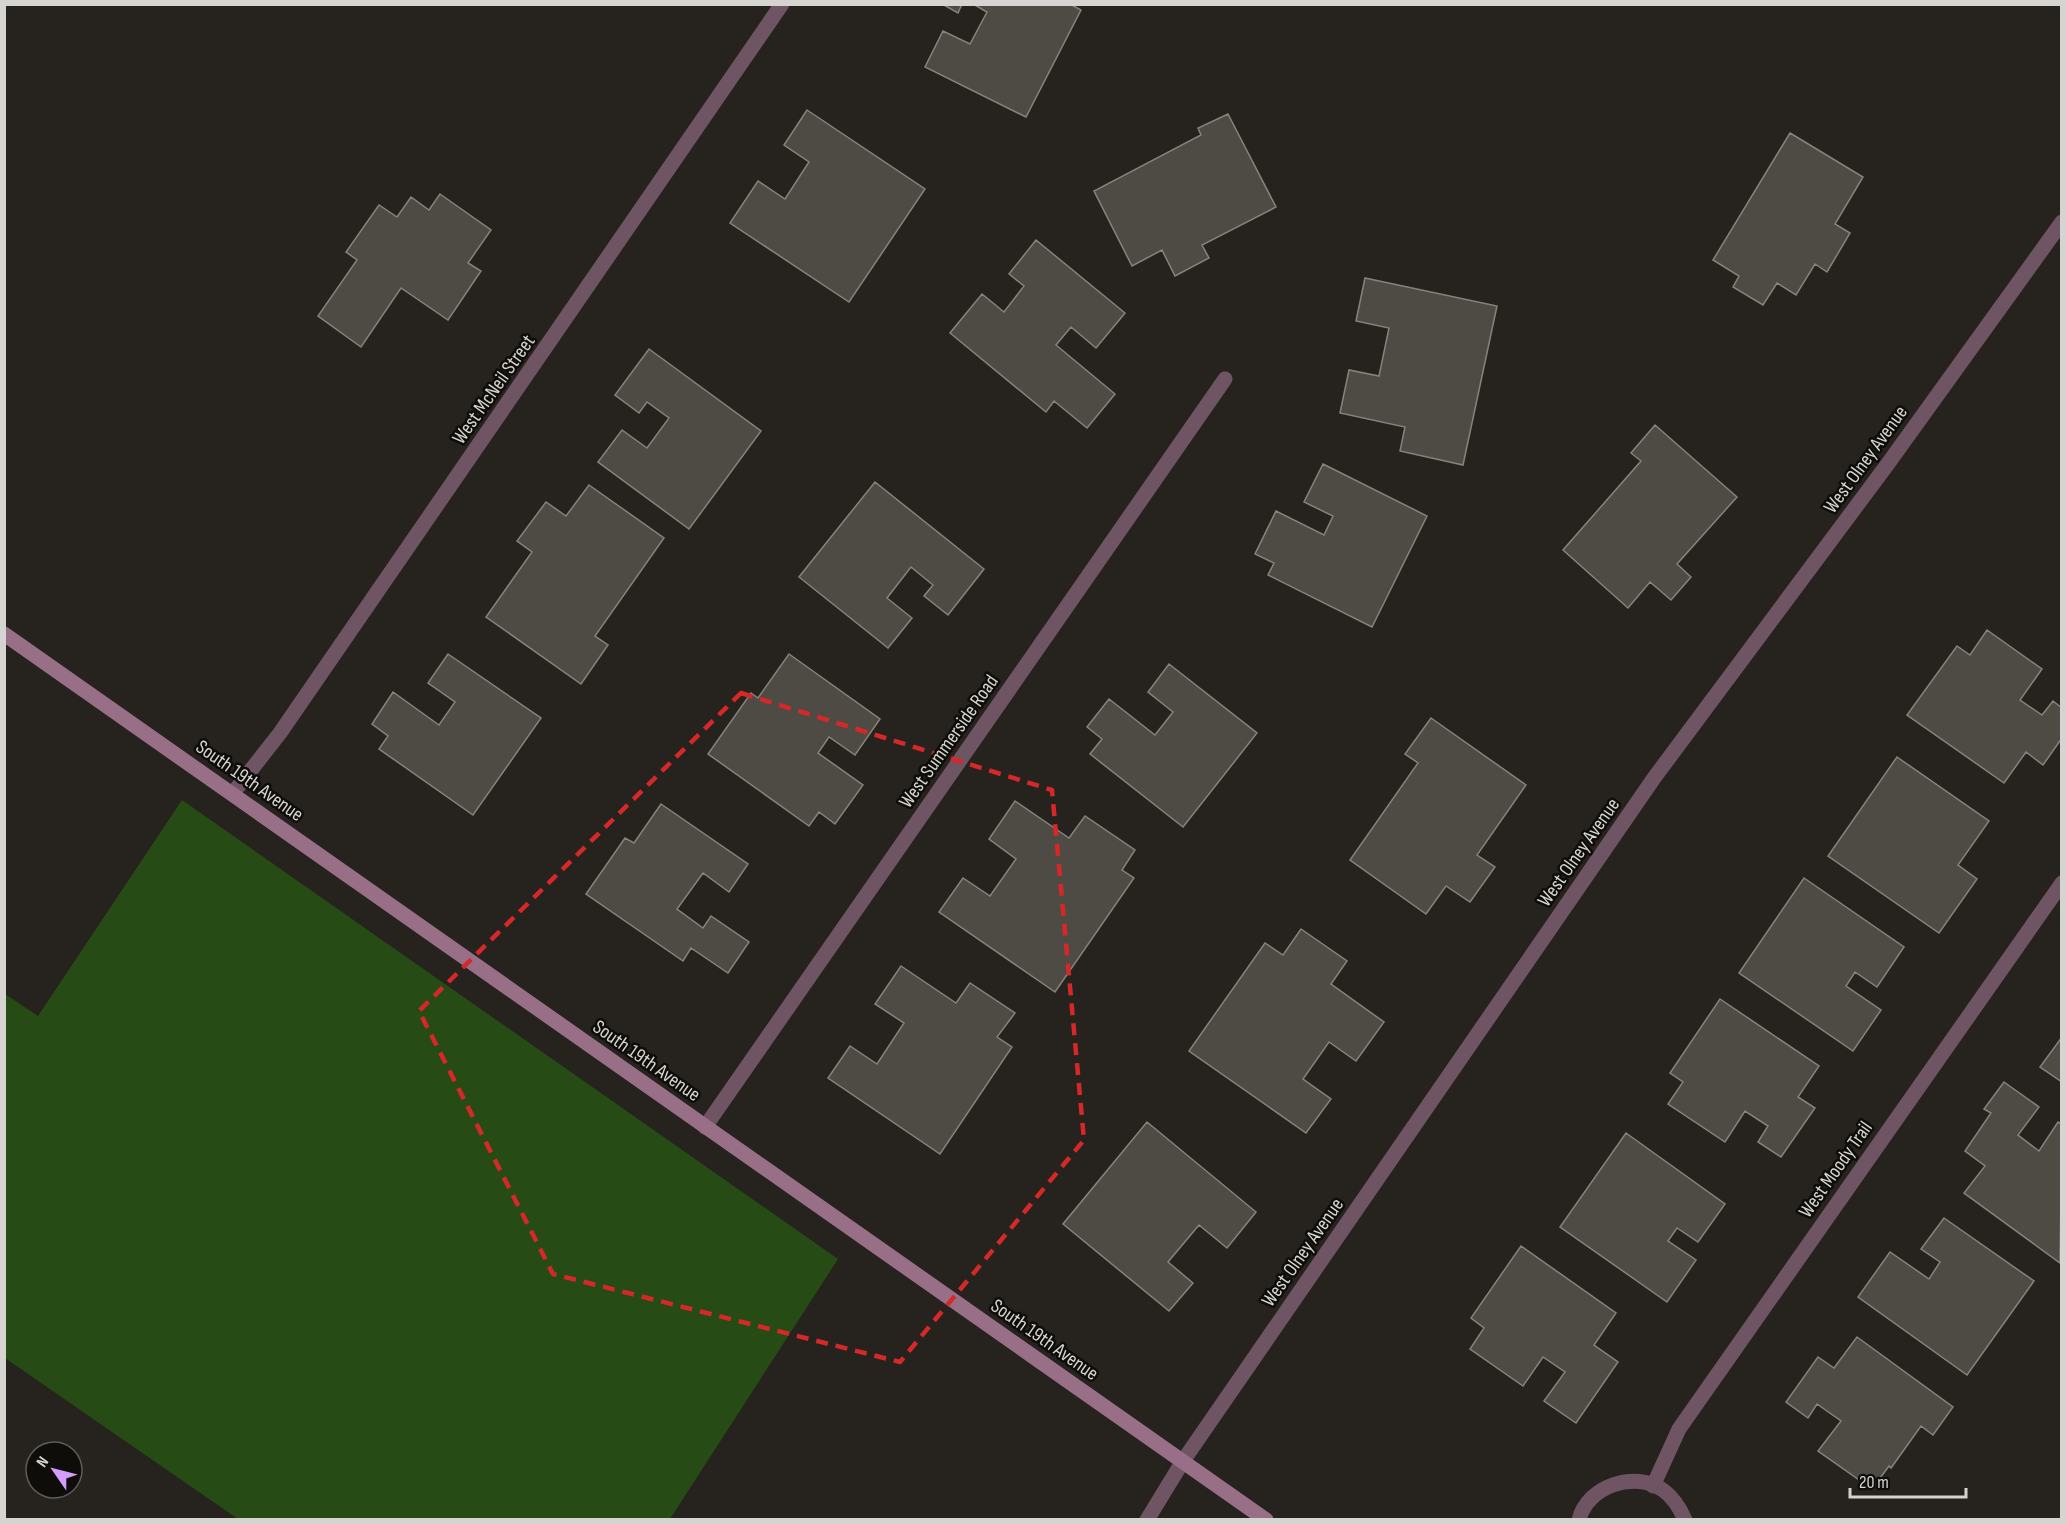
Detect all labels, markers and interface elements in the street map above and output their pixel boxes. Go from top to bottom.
street label: West McNeil Street [447,330,540,449]
street label: West Olney Avenue [1819,401,1913,518]
street label: West Summerside Road [894,670,1004,813]
street label: South 19th Avenue [191,735,308,827]
street label: West Olney Avenue [1533,794,1625,911]
street label: South 19th Avenue [588,1015,705,1107]
street label: West Moody Trail [1794,1117,1878,1222]
street label: West Olney Avenue [1257,1194,1349,1311]
street label: South 19th Avenue [986,1294,1103,1386]
north arrow [24,1440,84,1500]
text: N [33,1453,53,1471]
scale bar [1850,1461,1966,1499]
text: 20 m [1859,1472,1889,1493]

